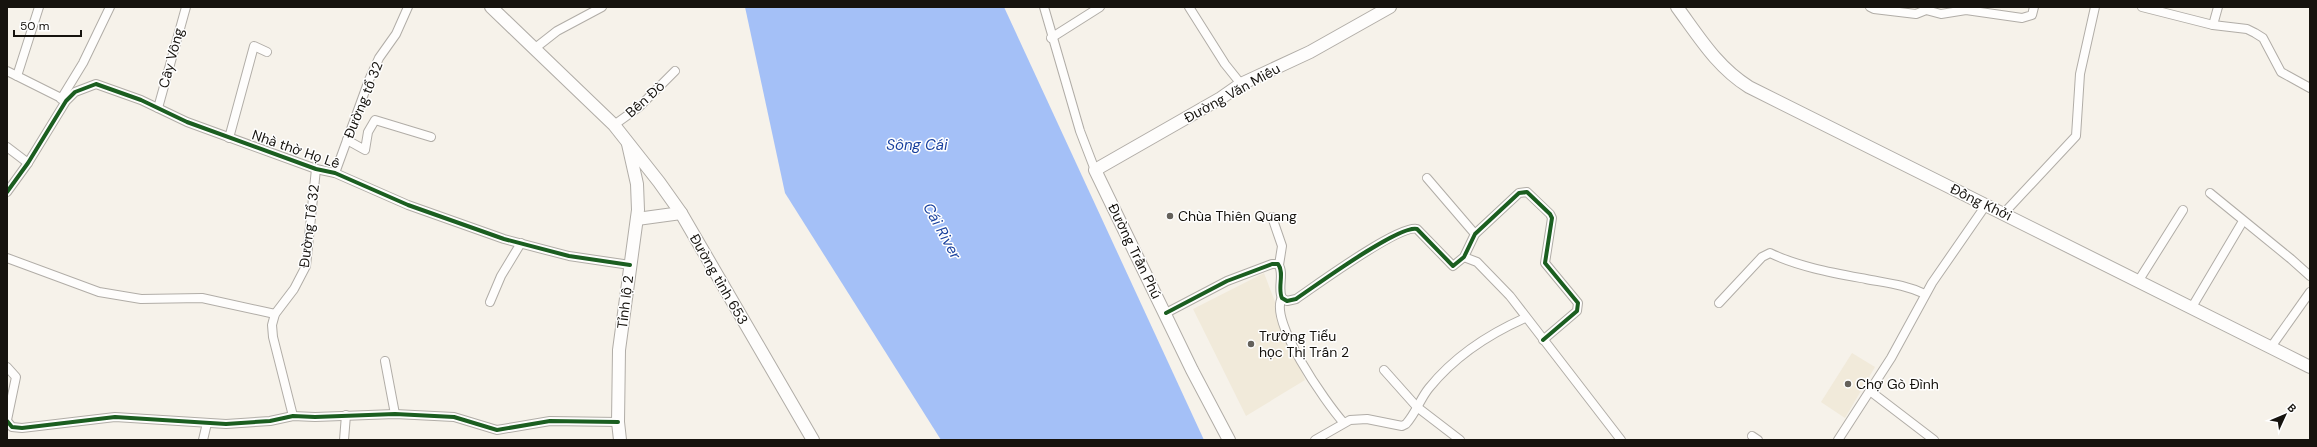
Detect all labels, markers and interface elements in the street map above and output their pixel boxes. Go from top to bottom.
scale bar [14,12,81,38]
text: 50 m [20,18,49,34]
street label: Cây Vông [154,26,188,90]
street label: Đường tổ 32 [339,59,387,141]
street label: Đường Văn Miếu [1181,59,1283,127]
street label: Bến Đò [622,77,668,121]
street label: Nhà thờ Họ Lê [250,126,342,172]
water label: Sông Cái [886,135,948,155]
street label: Đồng Khởi [1947,179,2015,225]
street label: Đường Tổ 32 [295,183,323,269]
water label: Cái River [918,199,966,263]
street label: Đường Trần Phú [1104,200,1166,302]
place label: Chùa Thiên Quang [1178,207,1297,225]
marker: Chùa Thiên Quang [1165,211,1175,221]
street label: Đường tỉnh 653 [686,230,752,328]
street label: Tỉnh lộ 2 [613,274,637,330]
place label: Trường Tiểu học Thị Trấn 2 [1259,327,1349,361]
marker: Trường Tiểu học Thị Trấn 2 [1246,339,1256,349]
place label: Chợ Gò Đình [1856,375,1939,393]
marker: Chợ Gò Đình [1843,379,1853,389]
north arrow [2265,395,2305,435]
text: B [2285,401,2300,415]

